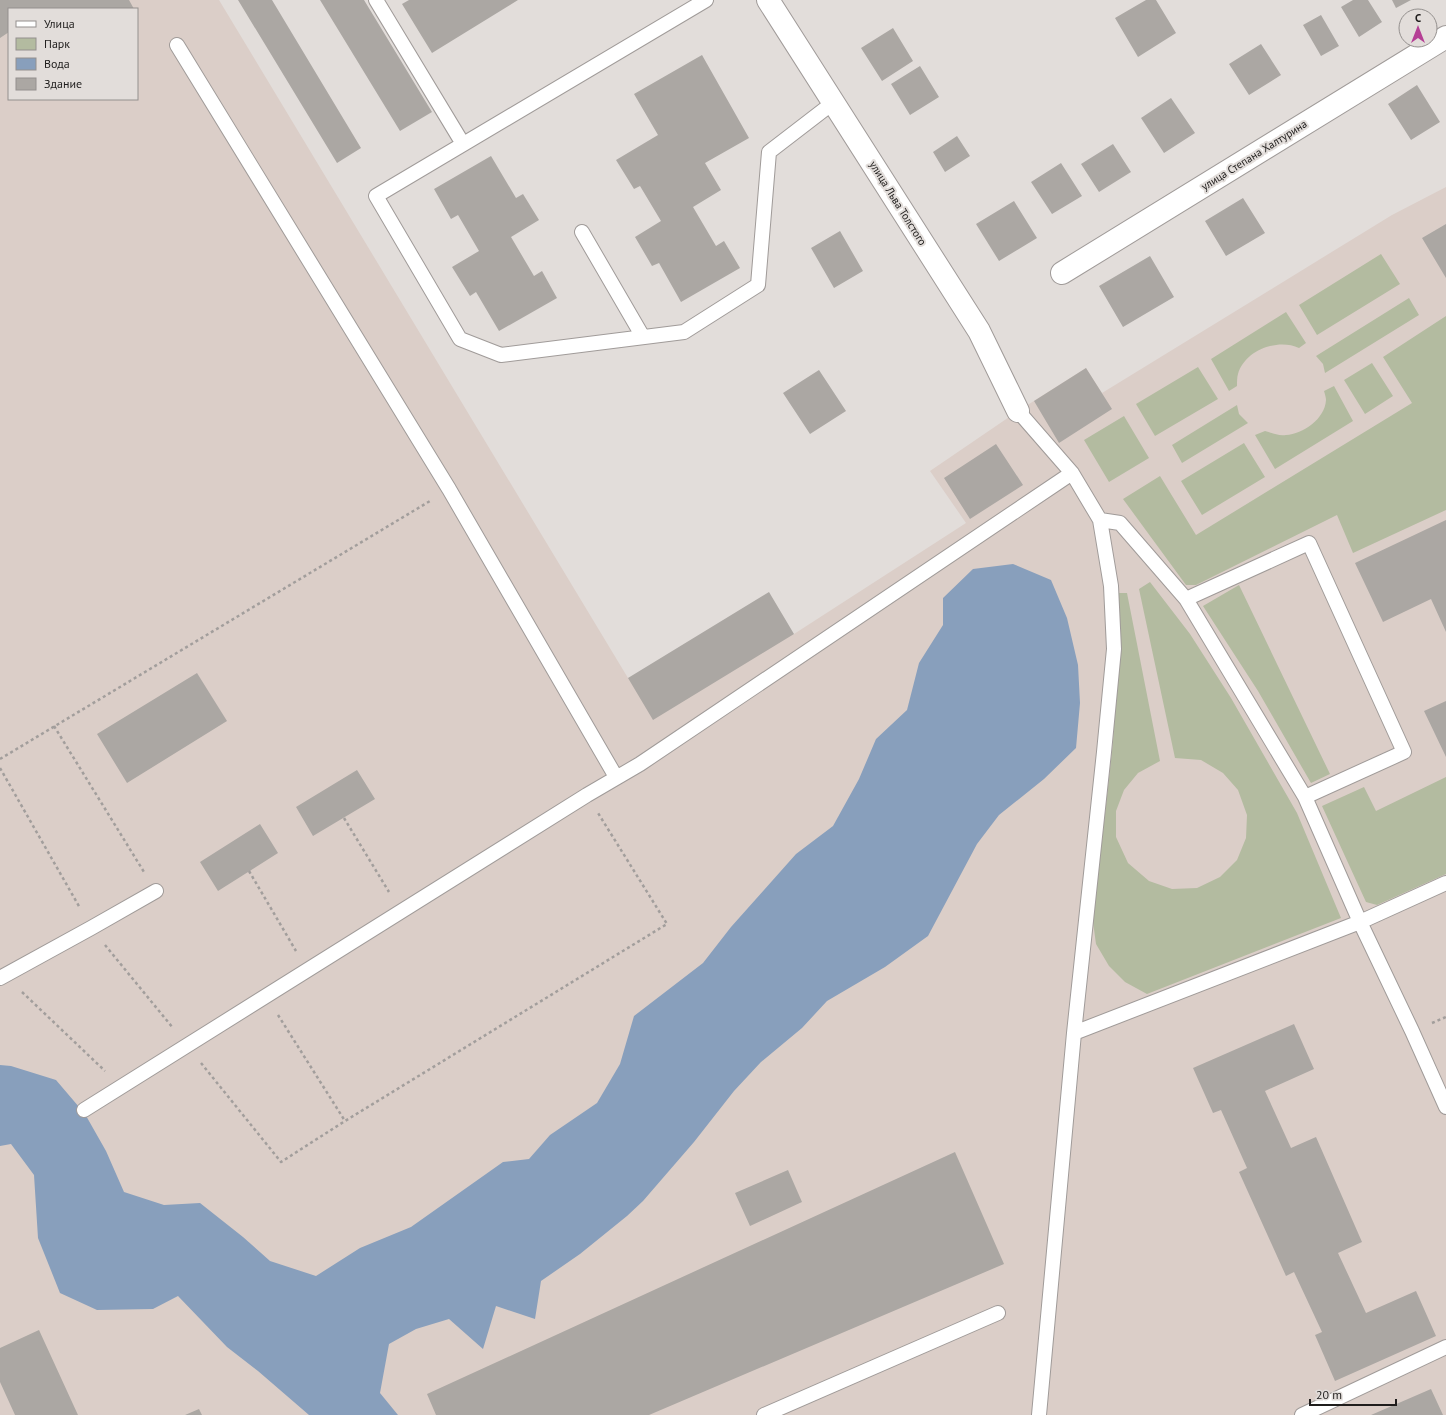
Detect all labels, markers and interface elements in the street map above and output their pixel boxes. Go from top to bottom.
legend [8,8,138,100]
north arrow [1398,8,1438,48]
text: С [1415,11,1421,25]
text: Улица [44,16,75,31]
text: Парк [44,36,70,51]
text: Вода [44,56,70,71]
text: Здание [44,76,82,91]
street label: улица Степана Халтурина [1198,117,1310,193]
street label: улица Льва Толстого [866,158,930,248]
scale bar [1310,1381,1396,1407]
text: 20 m [1316,1387,1342,1402]

